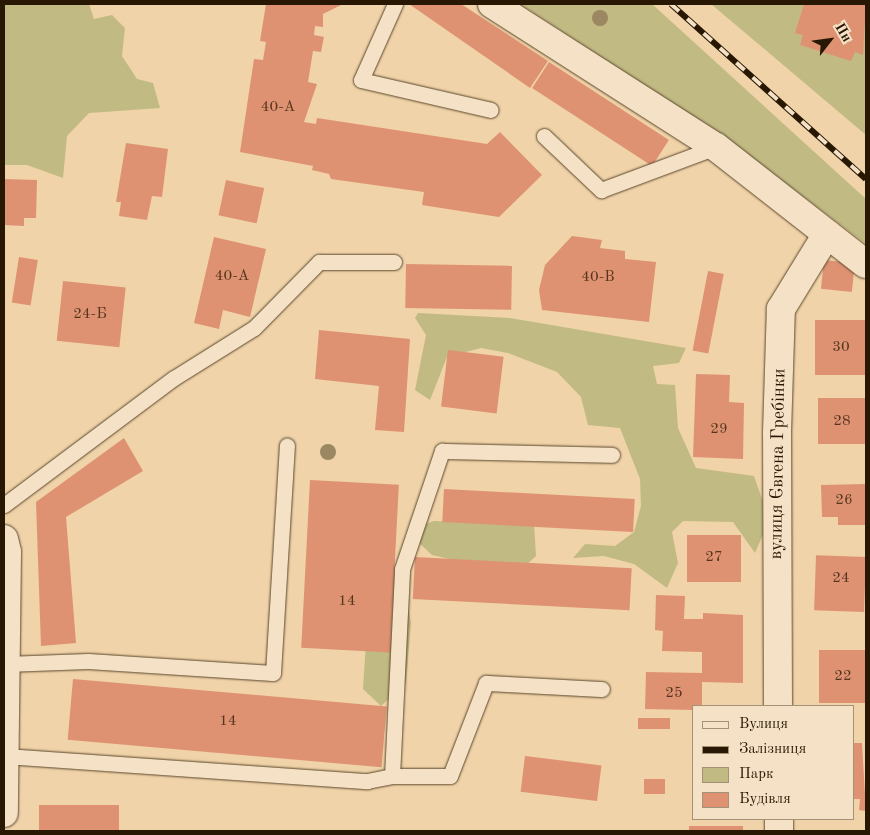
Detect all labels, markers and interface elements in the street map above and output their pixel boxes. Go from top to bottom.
north arrow [805,15,855,65]
text: Пн [832,21,854,44]
house number: 40-А [261,99,295,117]
house number: 40-А [215,268,249,286]
house number: 40-В [581,269,615,287]
house number: 24-Б [73,306,107,324]
house number: 30 [832,339,850,357]
street label: вулиця Євгена Гребінки [766,368,790,560]
house number: 28 [833,413,851,431]
house number: 29 [710,421,728,439]
house number: 26 [835,492,853,510]
house number: 27 [705,549,723,567]
house number: 24 [832,570,850,588]
house number: 14 [338,593,356,611]
house number: 22 [834,668,852,686]
house number: 25 [665,685,683,703]
legend [692,705,855,820]
house number: 14 [219,713,237,731]
text: Вулиця [739,717,788,732]
text: Залізниця [739,742,806,757]
text: Парк [739,767,774,782]
text: Будівля [739,792,791,807]

